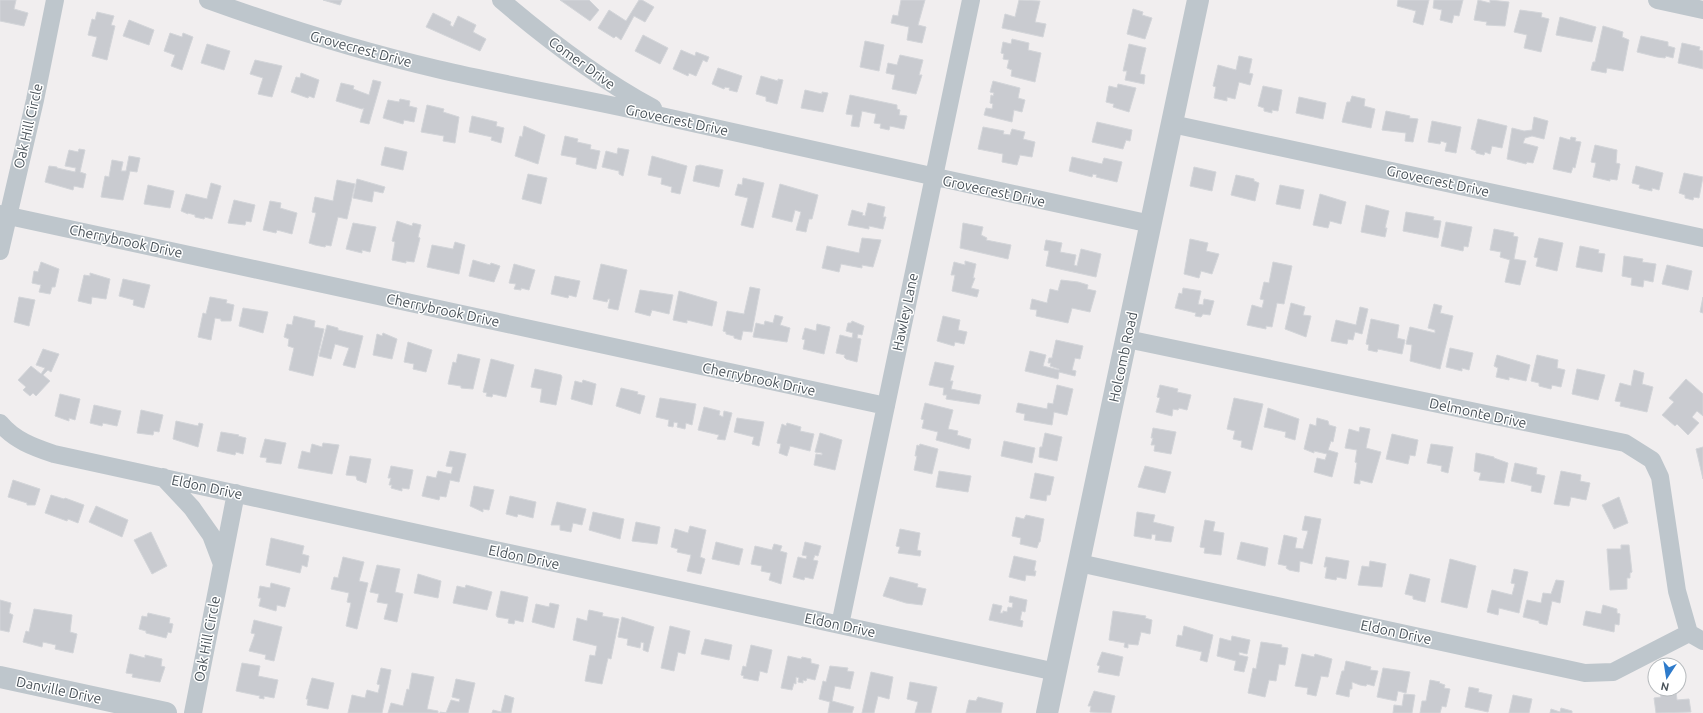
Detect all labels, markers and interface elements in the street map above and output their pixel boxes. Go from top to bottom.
street label: Grovecrest Drive [308,28,414,70]
street label: Comer Drive [546,34,618,92]
street label: Oak Hill Circle [10,82,46,170]
street label: Grovecrest Drive [624,101,730,139]
street label: Grovecrest Drive [1385,162,1491,200]
street label: Grovecrest Drive [941,172,1047,210]
street label: Cherrybrook Drive [68,221,184,261]
street label: Hawley Lane [889,272,921,352]
street label: Cherrybrook Drive [385,290,501,330]
street label: Holcomb Road [1106,310,1140,404]
street label: Cherrybrook Drive [701,359,817,399]
street label: Delmonte Drive [1428,395,1528,431]
street label: Eldon Drive [170,472,244,502]
street label: Eldon Drive [487,542,561,572]
street label: Oak Hill Circle [191,595,223,683]
street label: Eldon Drive [803,610,877,640]
street label: Eldon Drive [1359,617,1433,647]
north arrow [1647,657,1687,697]
street label: Danville Drive [15,673,103,707]
text: N [1660,680,1670,694]

